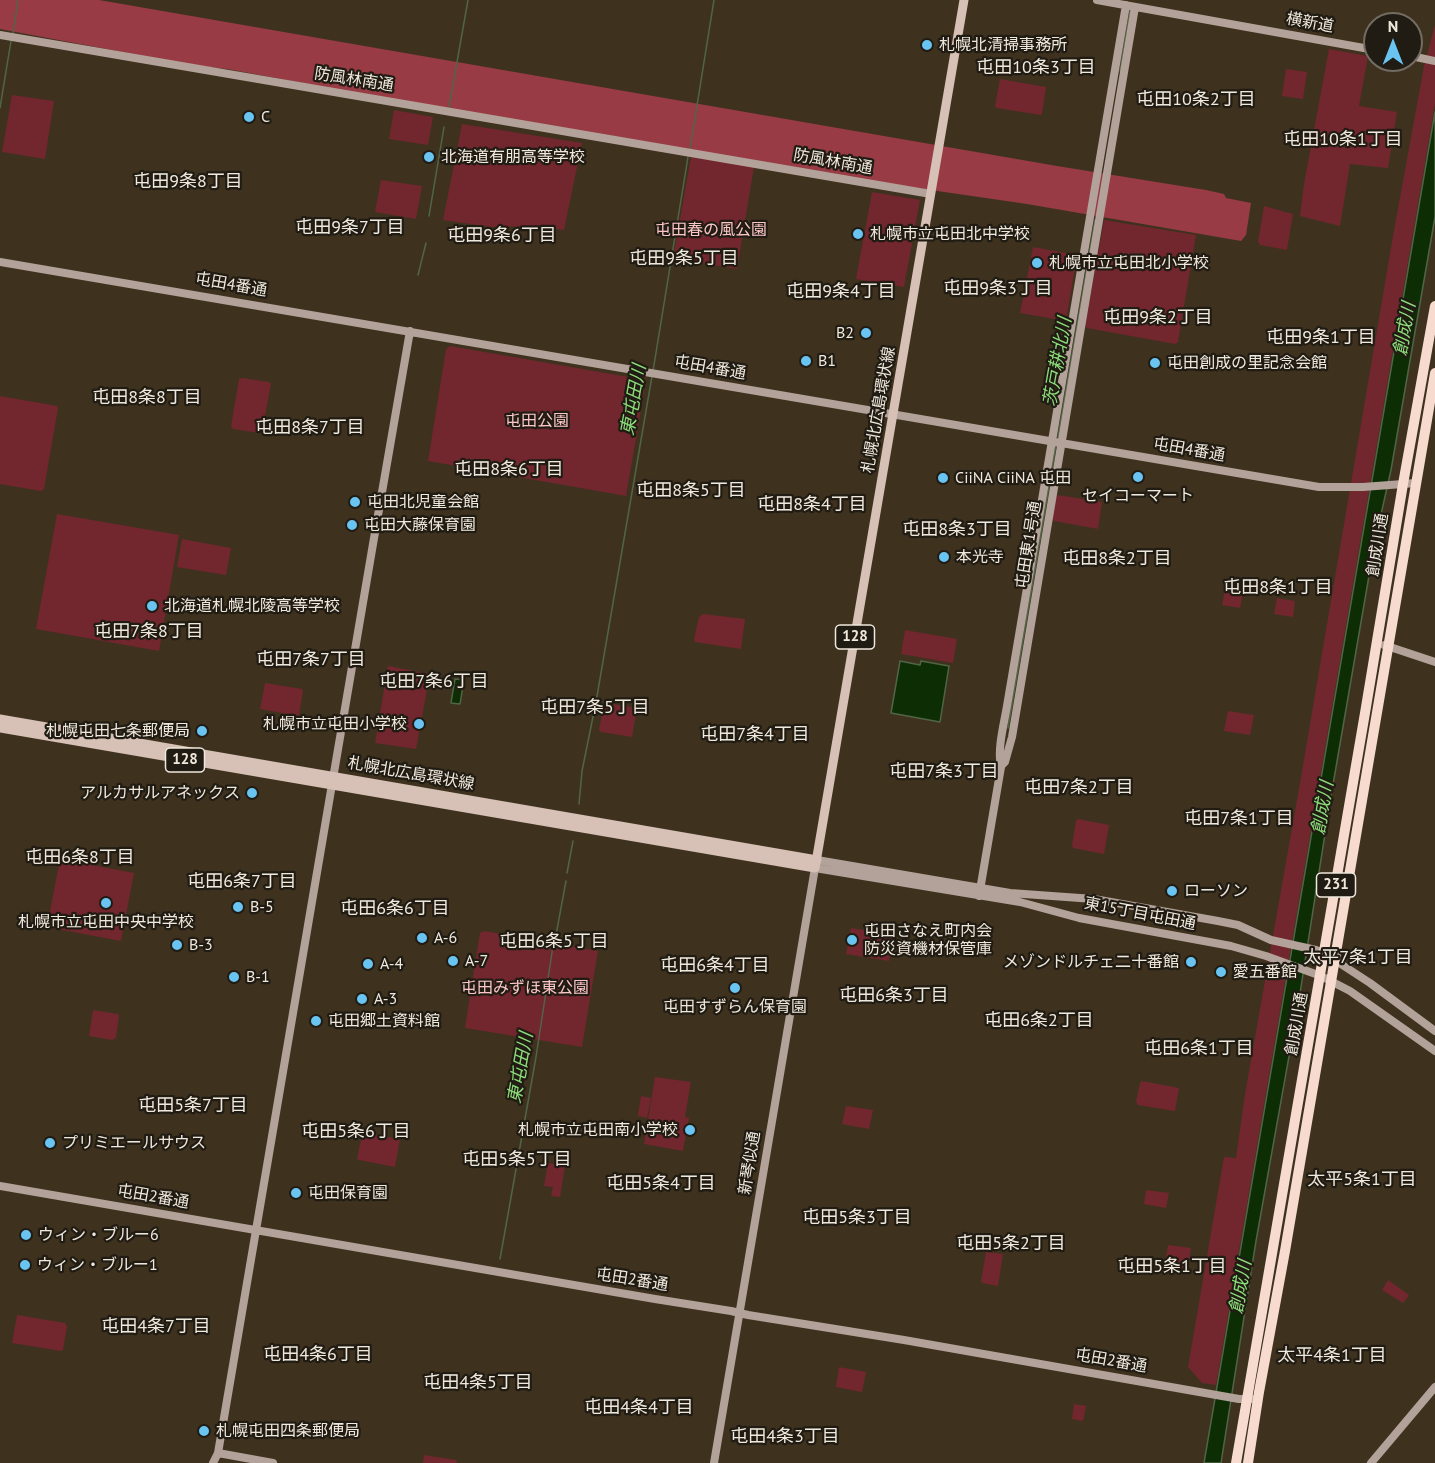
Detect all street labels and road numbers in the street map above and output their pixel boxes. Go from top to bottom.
street label: 横新道 [1285,9,1335,37]
street label: 防風林南通 [313,64,395,96]
street label: 防風林南通 [792,146,874,178]
street label: 屯田4番通 [194,269,268,301]
street label: 札幌北広島環状線 [858,345,900,475]
street label: 屯田4番通 [673,352,747,384]
street label: 屯田4番通 [1152,434,1226,466]
street label: 屯田東1号通 [1013,500,1045,590]
street label: 創成川通 [1364,512,1392,578]
road number: 128 [836,625,874,649]
road number: 128 [166,748,204,772]
street label: 札幌北広島環状線 [346,753,476,795]
road number: 231 [1316,873,1356,897]
street label: 東15丁目屯田通 [1082,894,1198,934]
street label: 創成川通 [1282,991,1312,1057]
street label: 新琴似通 [736,1130,764,1196]
street label: 屯田2番通 [116,1181,190,1213]
street label: 屯田2番通 [595,1265,669,1295]
street label: 屯田2番通 [1074,1345,1148,1377]

